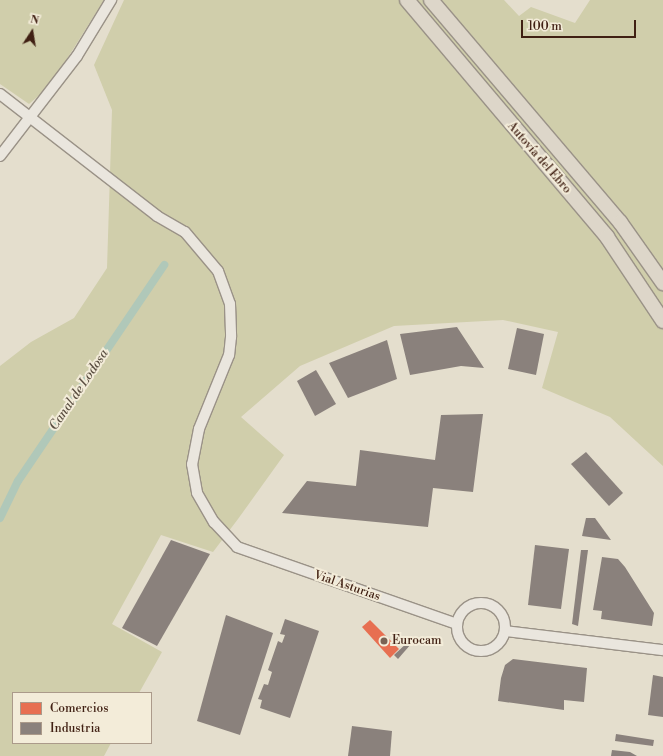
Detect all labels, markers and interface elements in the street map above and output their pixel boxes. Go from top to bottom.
north arrow [12,12,52,52]
scale bar [523,12,638,38]
text: N [29,13,40,28]
text: 100 m [528,19,562,34]
street label: Autovía del Ebro [504,119,574,197]
water label: Canal de Lodosa [46,347,112,433]
street label: Vial Asturias [312,568,382,604]
place label: Eurocam [392,634,442,648]
marker: Eurocam [379,636,389,646]
legend [12,692,152,744]
text: Comercios [50,701,109,716]
text: Industria [50,721,100,736]

